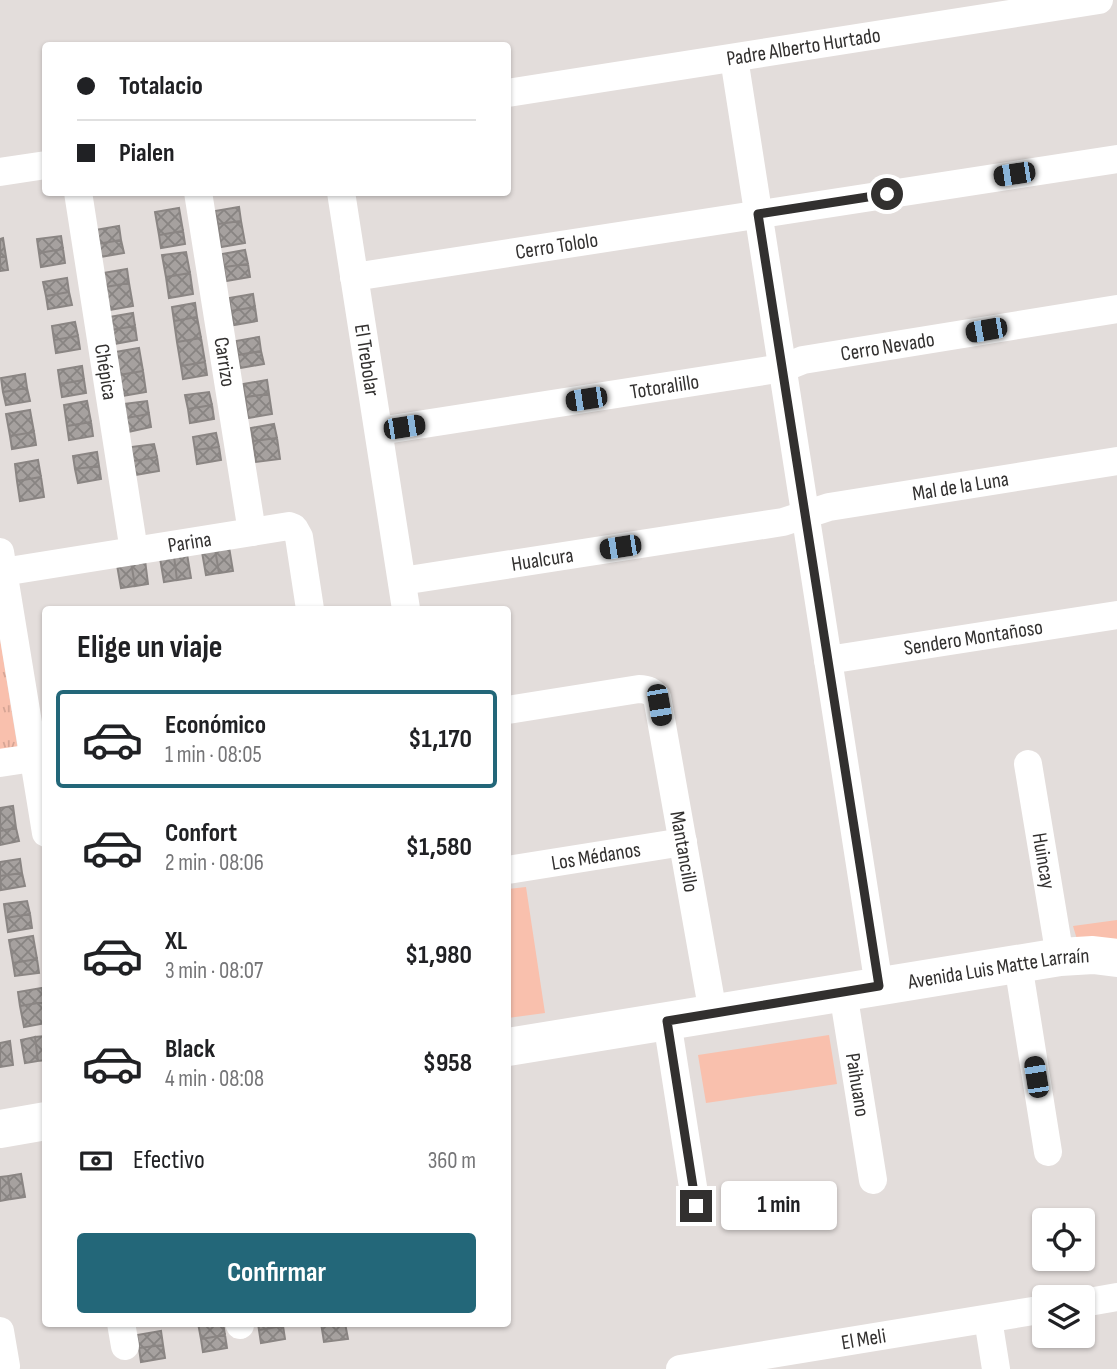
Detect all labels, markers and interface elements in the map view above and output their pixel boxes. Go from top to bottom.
street label: Padre Alberto Hurtado [725,23,882,71]
text: Totalacio [119,71,203,102]
text: Pialen [119,138,175,169]
car [992,160,1037,188]
route start [871,178,903,210]
street label: Cerro Tololo [514,227,600,265]
car [964,316,1009,344]
street label: El Trebolar [349,322,385,398]
street label: Cerro Nevado [839,327,936,367]
street label: Carrizo [208,335,241,389]
street label: Chépica [89,342,122,402]
street label: Totoralillo [628,369,701,405]
car [564,385,609,413]
car [382,413,427,441]
street label: Mal de la Luna [910,466,1011,507]
street label: Parina [166,527,213,558]
car [598,533,643,561]
street label: Hualcura [510,543,575,577]
street label: Sendero Montañoso [902,615,1045,661]
text: Elige un viaje [77,628,222,667]
car [646,682,673,728]
icon: car [81,708,144,771]
text: Económico [165,710,266,741]
text: $1,170 [408,724,472,755]
text: 1 min · 08:05 [165,741,262,769]
street label: Mantancillo [664,809,703,894]
icon: car [81,816,144,879]
text: Confort [165,818,237,849]
street label: Huincay [1027,831,1060,891]
text: $1,580 [406,832,472,863]
street label: Los Médanos [549,837,642,876]
text: 2 min · 08:06 [165,849,264,877]
icon: car [81,924,144,987]
text: XL [165,926,187,957]
text: $1,980 [405,940,472,971]
street label: Avenida Luis Matte Larraín [905,943,1090,995]
text: 3 min · 08:07 [165,957,263,985]
icon: car [81,1032,144,1095]
text: Black [165,1034,215,1065]
text: $958 [423,1048,472,1079]
street label: Paihuano [840,1051,875,1119]
car [1023,1055,1050,1099]
text: 4 min · 08:08 [165,1065,264,1093]
icon: cash [77,1142,115,1180]
text: Efectivo [133,1145,205,1176]
text: 360 m [428,1147,476,1175]
callout: 1 min [720,1182,836,1230]
route end [680,1190,712,1222]
text: 1 min [758,1191,800,1219]
map controls [1032,1208,1095,1348]
button: locate [1032,1208,1095,1271]
button: Confirmar [77,1233,476,1313]
button: layers [1032,1285,1095,1348]
street label: El Meli [839,1323,888,1355]

